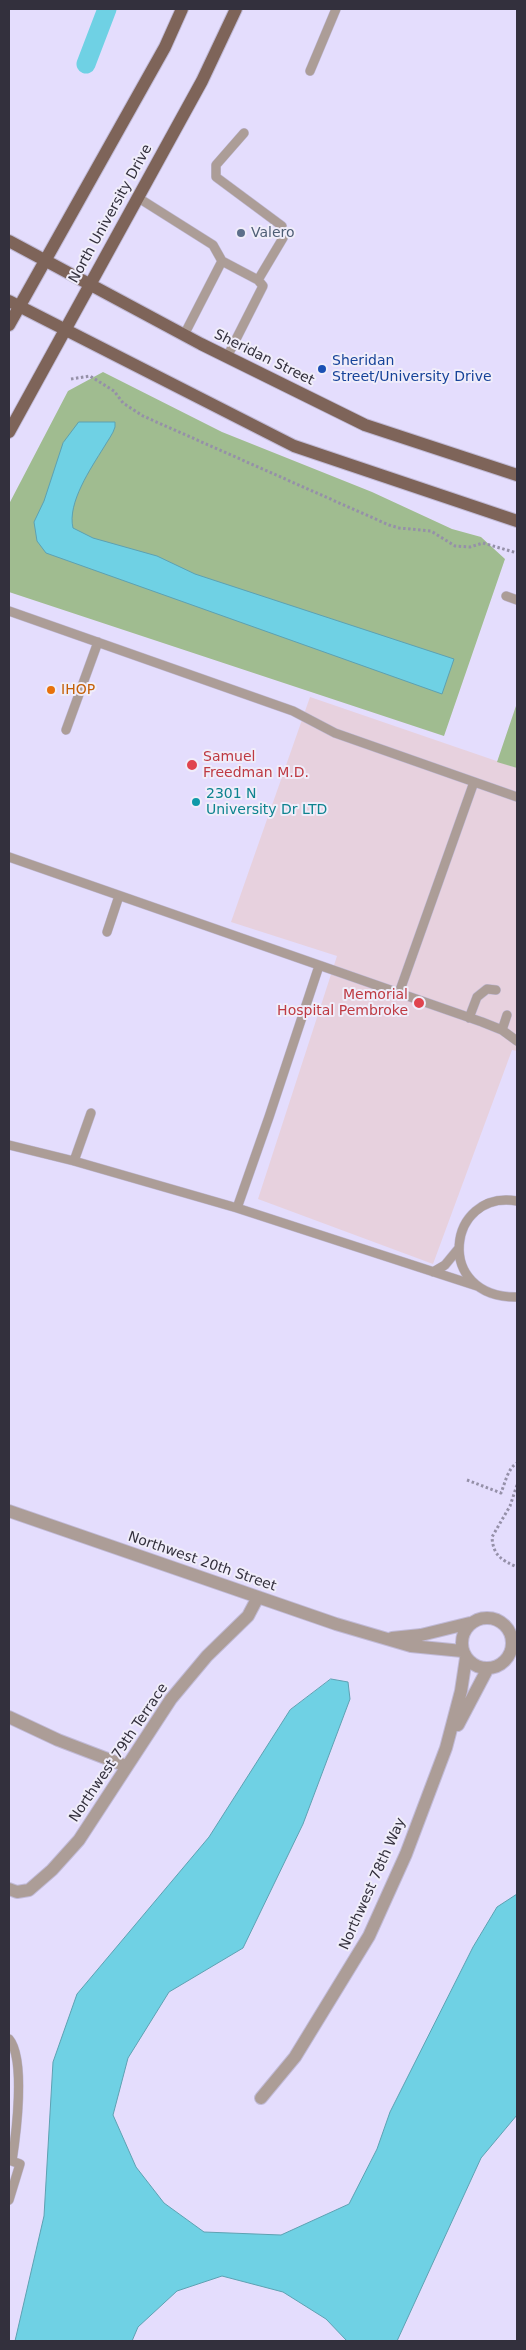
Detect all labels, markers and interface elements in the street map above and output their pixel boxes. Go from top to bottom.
street label: North University Drive [66,142,156,286]
place label: Valero [251,225,295,241]
marker: Valero [235,227,247,239]
street label: Sheridan Street [211,326,317,390]
place label: Sheridan Street/University Drive [332,353,492,386]
marker: Sheridan Street/University Drive [316,363,328,375]
place label: IHOP [61,682,95,698]
marker: IHOP [45,684,57,696]
place label: Samuel Freedman M.D. [203,749,309,782]
marker: Samuel Freedman M.D. [185,758,199,772]
place label: 2301 N University Dr LTD [206,786,327,819]
marker: 2301 N University Dr LTD [190,796,202,808]
place label: Memorial Hospital Pembroke [277,987,408,1020]
marker: Memorial Hospital Pembroke [412,996,426,1010]
street label: Northwest 20th Street [126,1529,278,1595]
street label: Northwest 79th Terrace [66,1680,172,1826]
street label: Northwest 78th Way [336,1815,410,1953]

